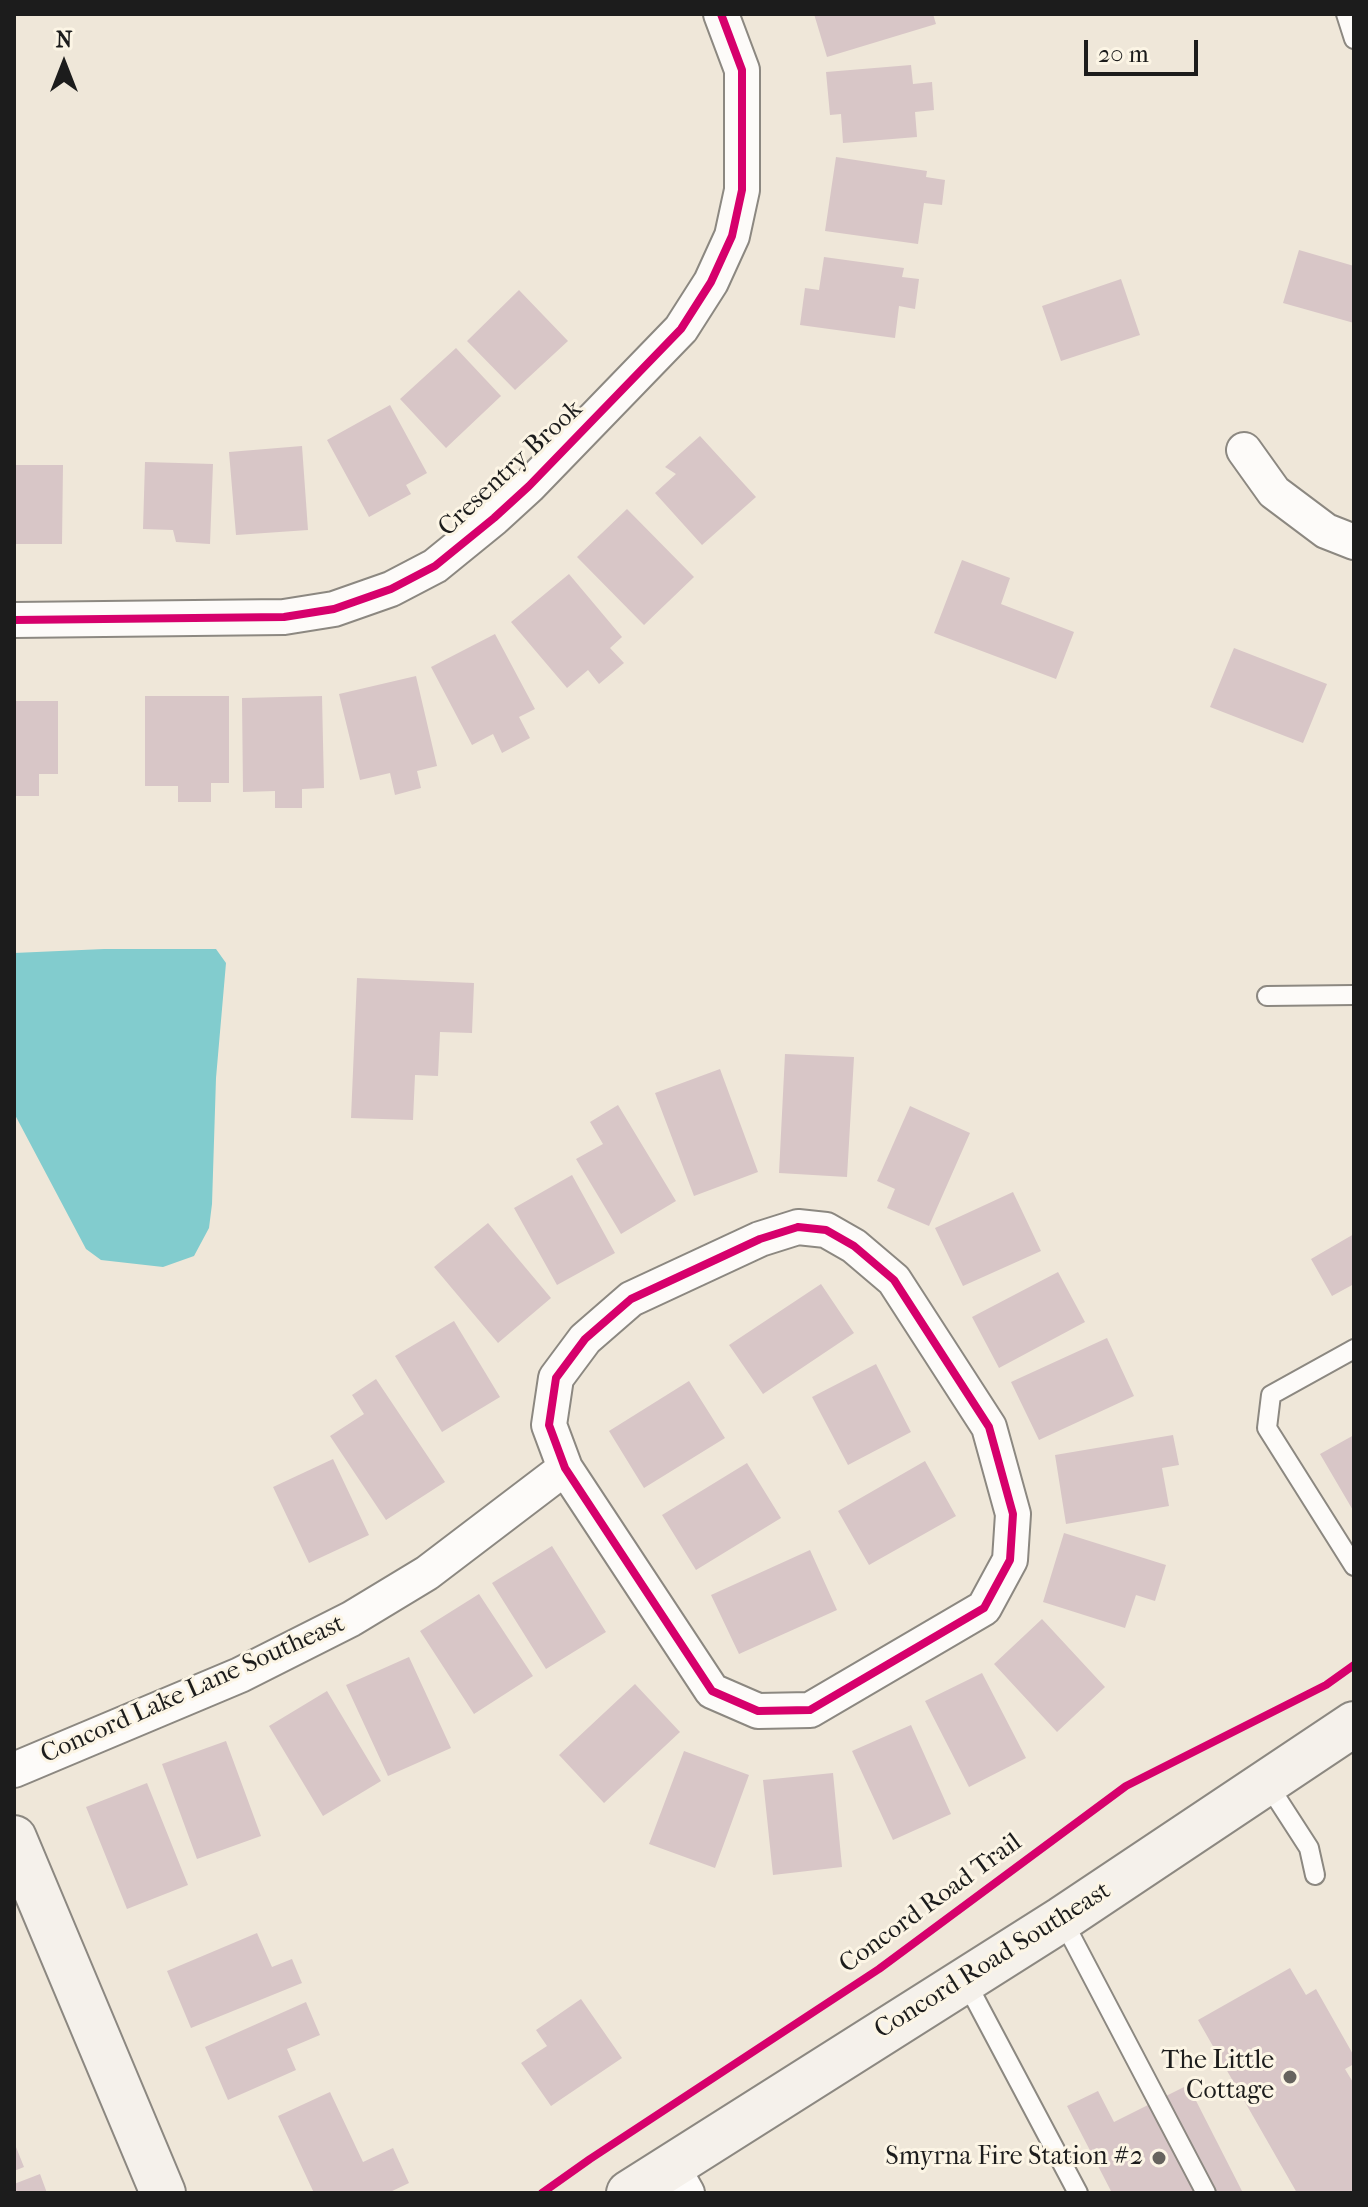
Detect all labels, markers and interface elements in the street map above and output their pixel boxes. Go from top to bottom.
north arrow [24,24,104,104]
scale bar [1088,24,1202,74]
text: N [56,27,72,53]
text: 20 m [1098,40,1149,68]
street label: Cresentry Brook [432,394,590,544]
street label: Concord Lake Lane Southeast [36,1609,350,1771]
street label: Concord Road Trail [834,1827,1028,1981]
street label: Concord Road Southeast [869,1876,1117,2046]
place label: The Little Cottage [1161,2046,1274,2108]
marker: The Little Cottage [1281,2068,1299,2086]
place label: Smyrna Fire Station #2 [885,2142,1143,2174]
marker: Smyrna Fire Station #2 [1150,2149,1168,2167]

